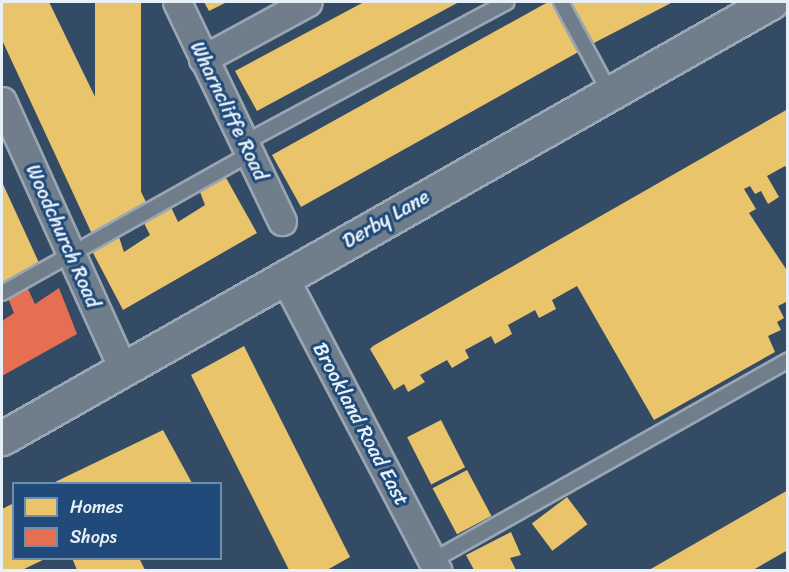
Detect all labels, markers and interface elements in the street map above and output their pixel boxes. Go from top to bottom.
street label: Wharncliffe Road [185,38,273,184]
street label: Woodchurch Road [21,161,105,311]
street label: Derby Lane [338,184,434,254]
street label: Brookland Road East [308,338,414,510]
legend [12,482,222,560]
text: Homes [70,491,123,523]
text: Shops [70,521,117,553]

